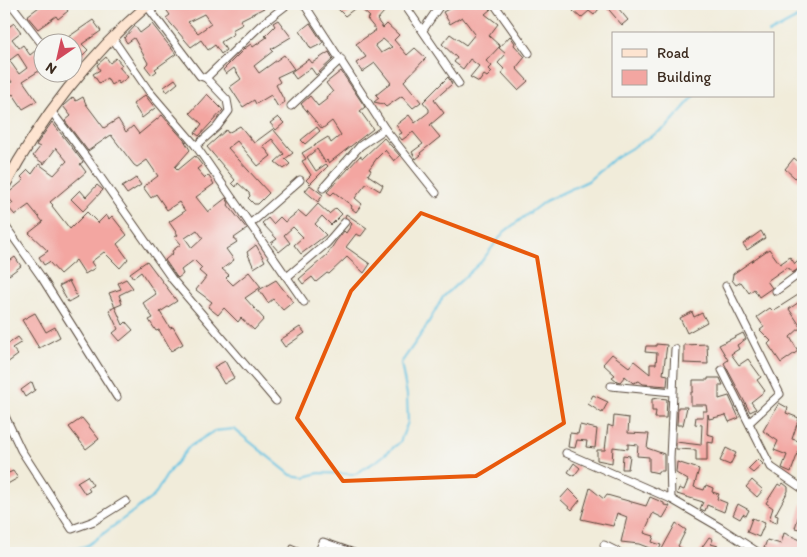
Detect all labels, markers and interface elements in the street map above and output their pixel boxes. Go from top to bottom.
north arrow [32,32,82,82]
legend [612,32,774,98]
text: Road [657,44,690,62]
text: N [42,59,60,78]
text: Building [657,68,711,86]

